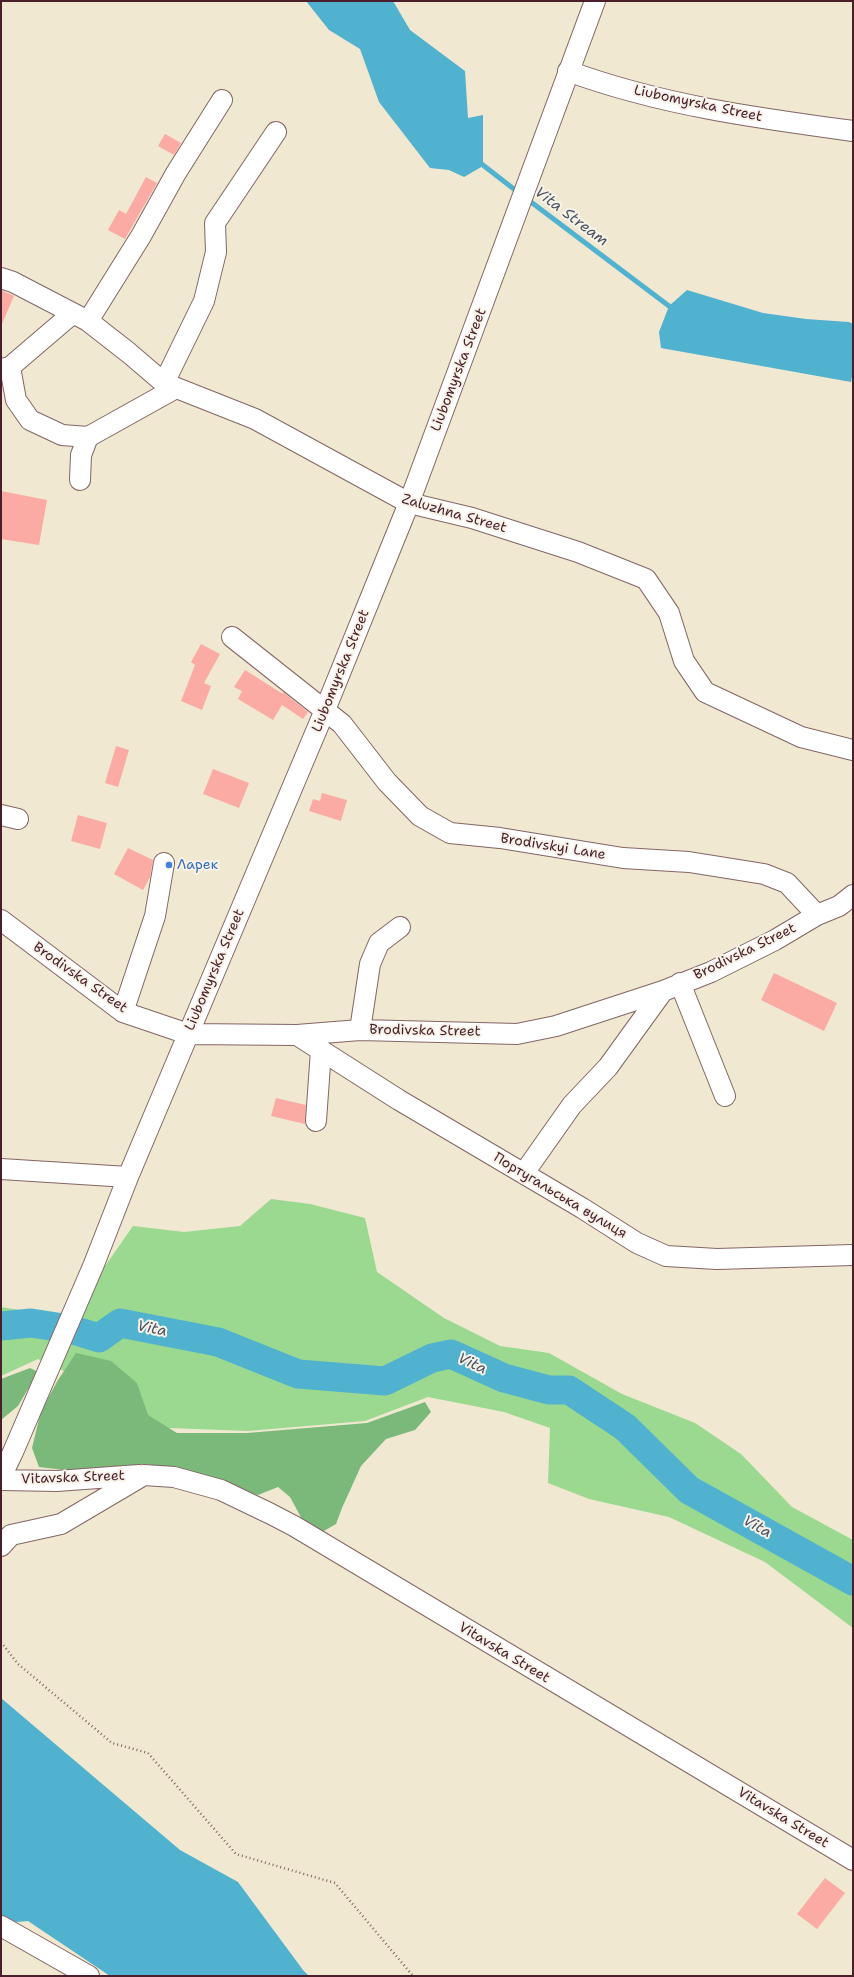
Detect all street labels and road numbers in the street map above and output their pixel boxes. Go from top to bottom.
street label: Liubomyrska Street [632,82,764,126]
street label: Liubomyrska Street [428,306,490,434]
street label: Zaluzhna Street [400,491,508,537]
street label: Liubomyrska Street [309,607,373,735]
street label: Brodivskyi Lane [499,830,607,864]
street label: Liubomyrska Street [182,907,248,1033]
street label: Brodivska Street [691,920,799,984]
street label: Brodivska Street [29,939,131,1017]
street label: Brodivska Street [369,1022,481,1040]
street label: Португальська вулиця [490,1149,630,1243]
street label: Vitavska Street [21,1468,125,1488]
street label: Vitavska Street [455,1619,553,1687]
street label: Vitavska Street [734,1784,832,1852]

